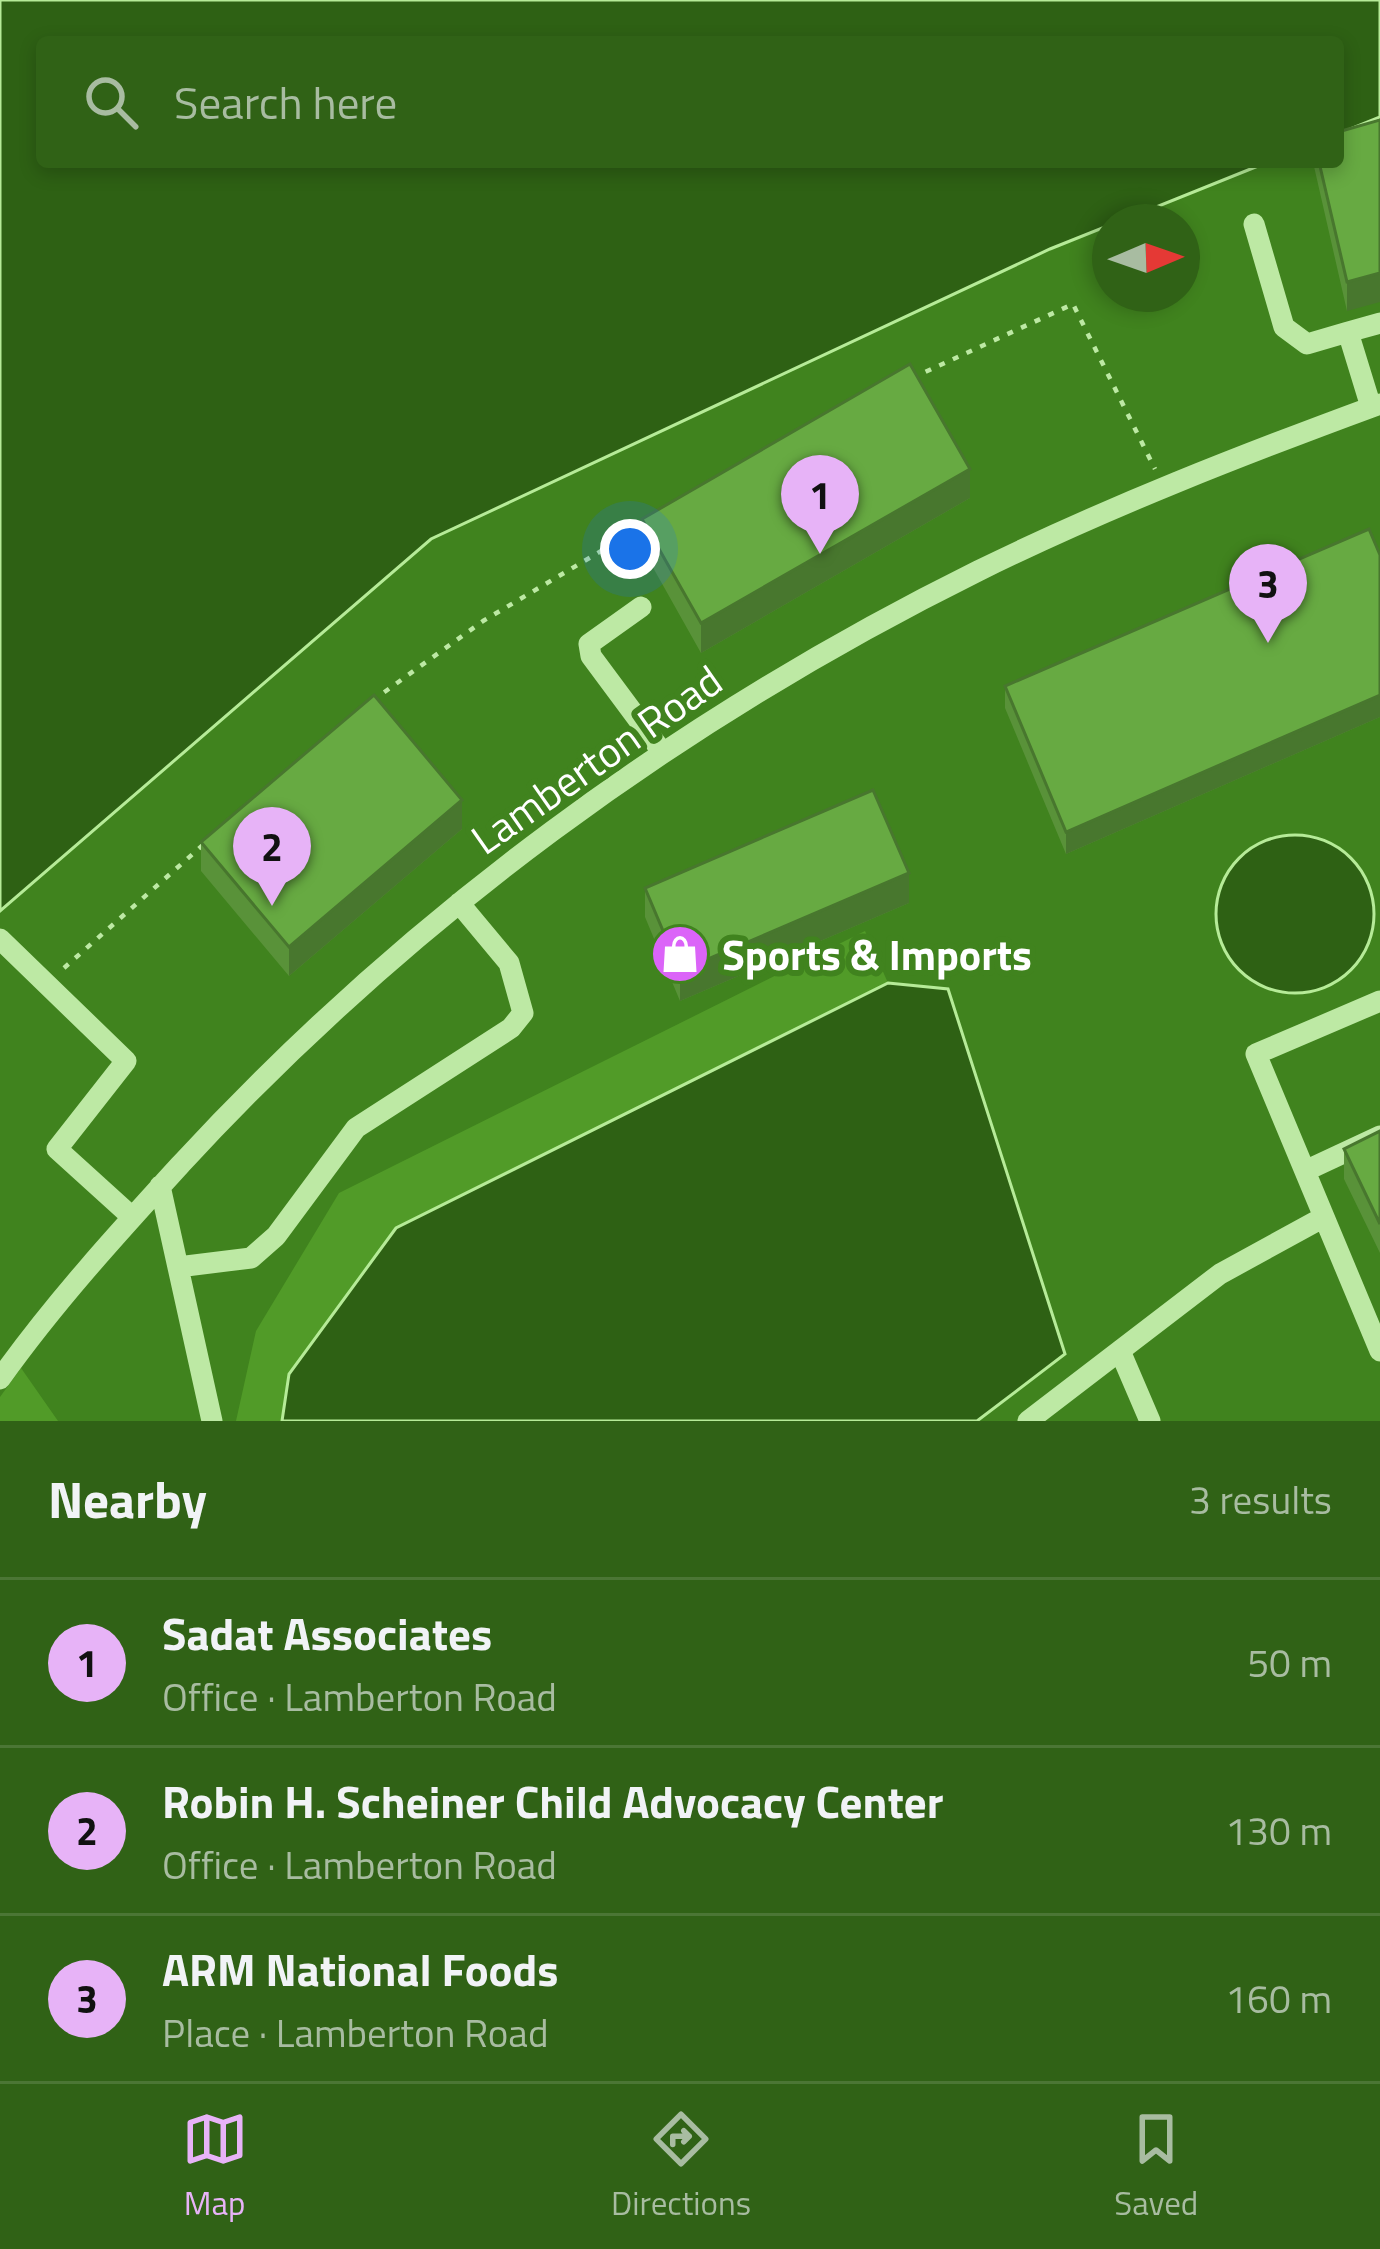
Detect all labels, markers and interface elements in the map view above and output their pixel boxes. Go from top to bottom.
search box [36,36,1344,168]
text: Search here [174,68,397,136]
icon: search [78,69,144,135]
north arrow [1092,204,1200,312]
pin: 1 [781,455,859,554]
your location [600,519,660,579]
pin: 3 [1229,544,1307,643]
street label: Lamberton Road [457,649,735,869]
pin: 2 [233,807,311,906]
place label: Sports & Imports [722,922,1032,986]
shop icon: Sports & Imports [649,923,711,985]
text: Nearby [48,1460,207,1538]
text: 3 results [1189,1470,1332,1529]
text: Sadat Associates [162,1599,492,1667]
text: 1 [76,1633,98,1692]
text: 50 m [1247,1633,1332,1692]
text: Office · Lamberton Road [162,1667,557,1726]
text: Robin H. Scheiner Child Advocacy Center [162,1767,944,1835]
text: 2 [76,1801,98,1860]
text: 130 m [1225,1801,1332,1860]
text: Office · Lamberton Road [162,1835,557,1894]
text: ARM National Foods [162,1935,559,2003]
text: 3 [76,1969,98,2028]
text: 160 m [1225,1969,1332,2028]
text: Place · Lamberton Road [162,2003,549,2062]
tab: Map [182,2106,248,2228]
tab: Directions [611,2106,751,2228]
tab: Saved [1114,2106,1198,2228]

